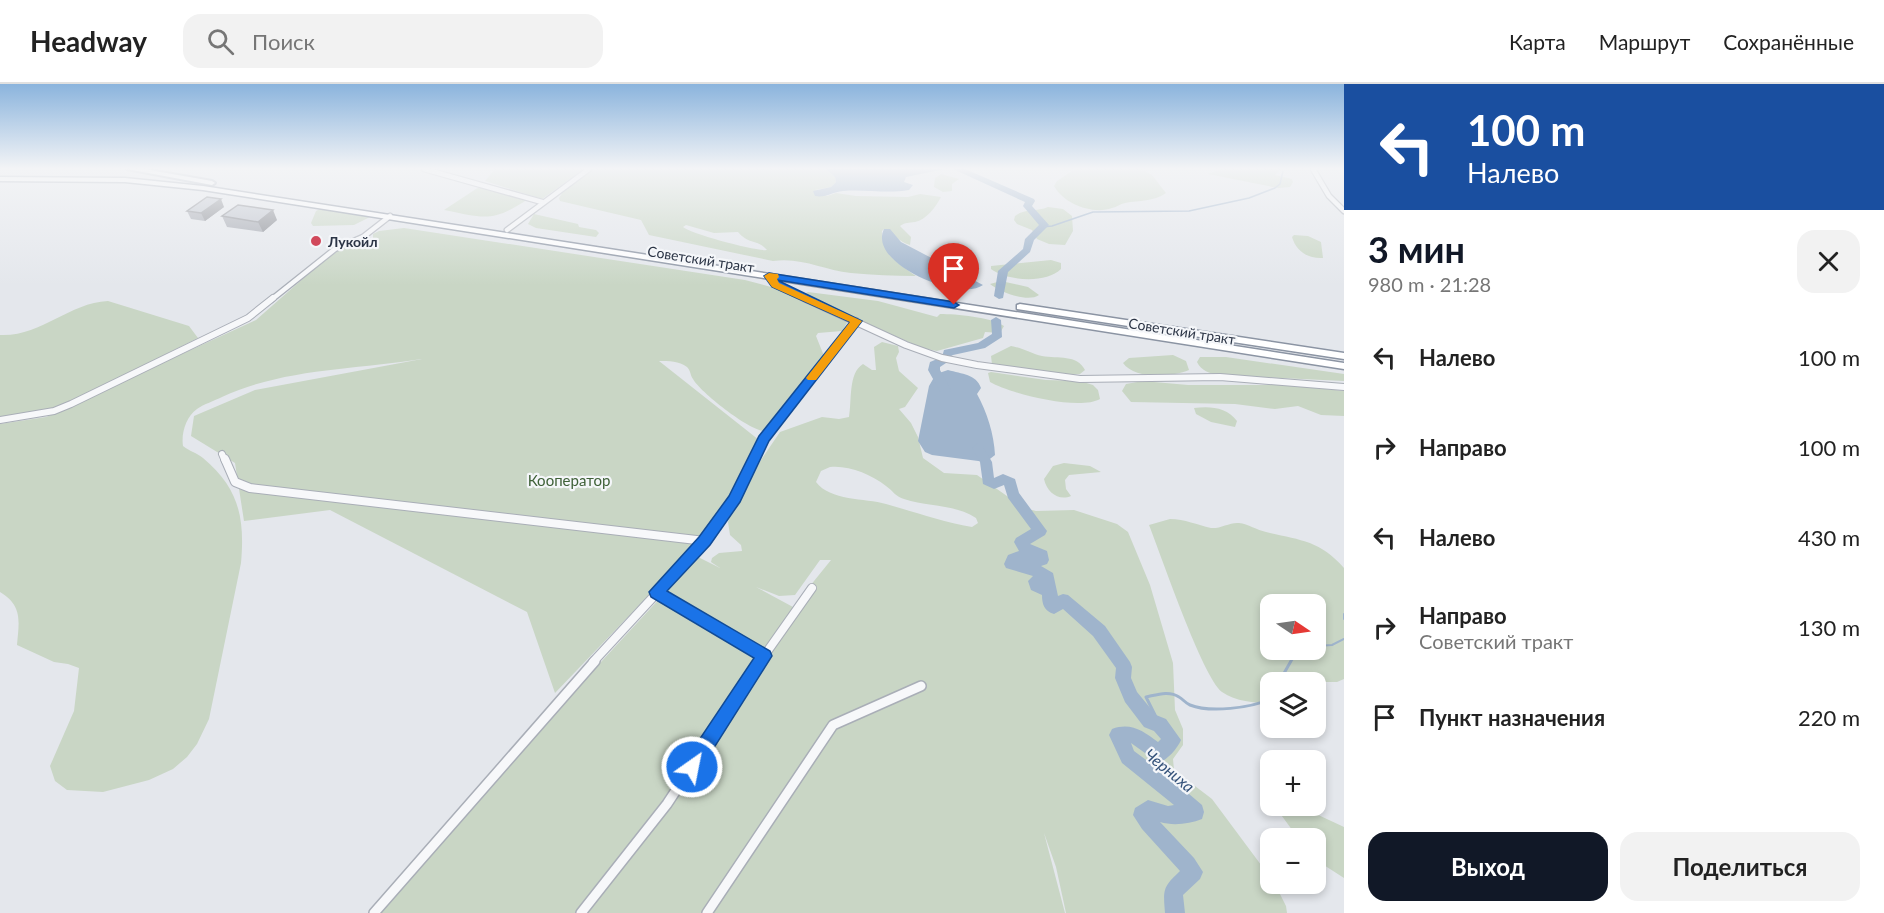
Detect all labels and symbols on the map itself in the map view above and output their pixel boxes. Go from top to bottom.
place label: Лукойл [327,233,378,250]
marker: Лукойл [309,234,323,248]
street label: Советский тракт [646,242,756,276]
pin [928,243,979,305]
street label: Советский тракт [1127,314,1237,348]
park label: Кооператор [528,471,610,489]
north arrow [1260,594,1326,660]
position arrow [660,735,724,799]
water label: Черниха [1141,744,1199,796]

